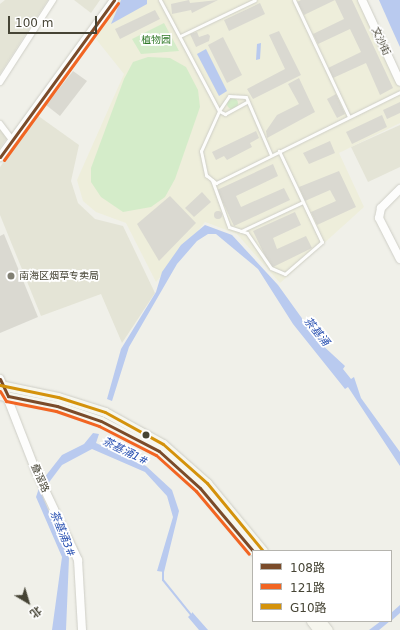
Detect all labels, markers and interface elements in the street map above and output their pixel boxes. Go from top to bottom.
scale bar [10,8,99,34]
text: 100 m [15,16,53,30]
street label: 文沙街 [369,25,393,57]
park label: 植物园 [141,34,171,46]
place label: 南海区烟草专卖局 [19,270,99,282]
marker: 南海区烟草专卖局 [6,271,16,281]
water label: 茶基涌 [300,315,332,349]
unlabelled marker [141,430,151,440]
water label: 茶基涌1# [100,435,150,469]
street label: 叠滘路 [28,462,52,494]
water label: 茶基涌3# [47,509,77,559]
legend [252,550,392,622]
text: 108路 [290,561,325,575]
text: 121路 [290,581,325,595]
north arrow [8,582,48,622]
text: G10路 [290,601,327,615]
text: 北 [27,603,44,620]

